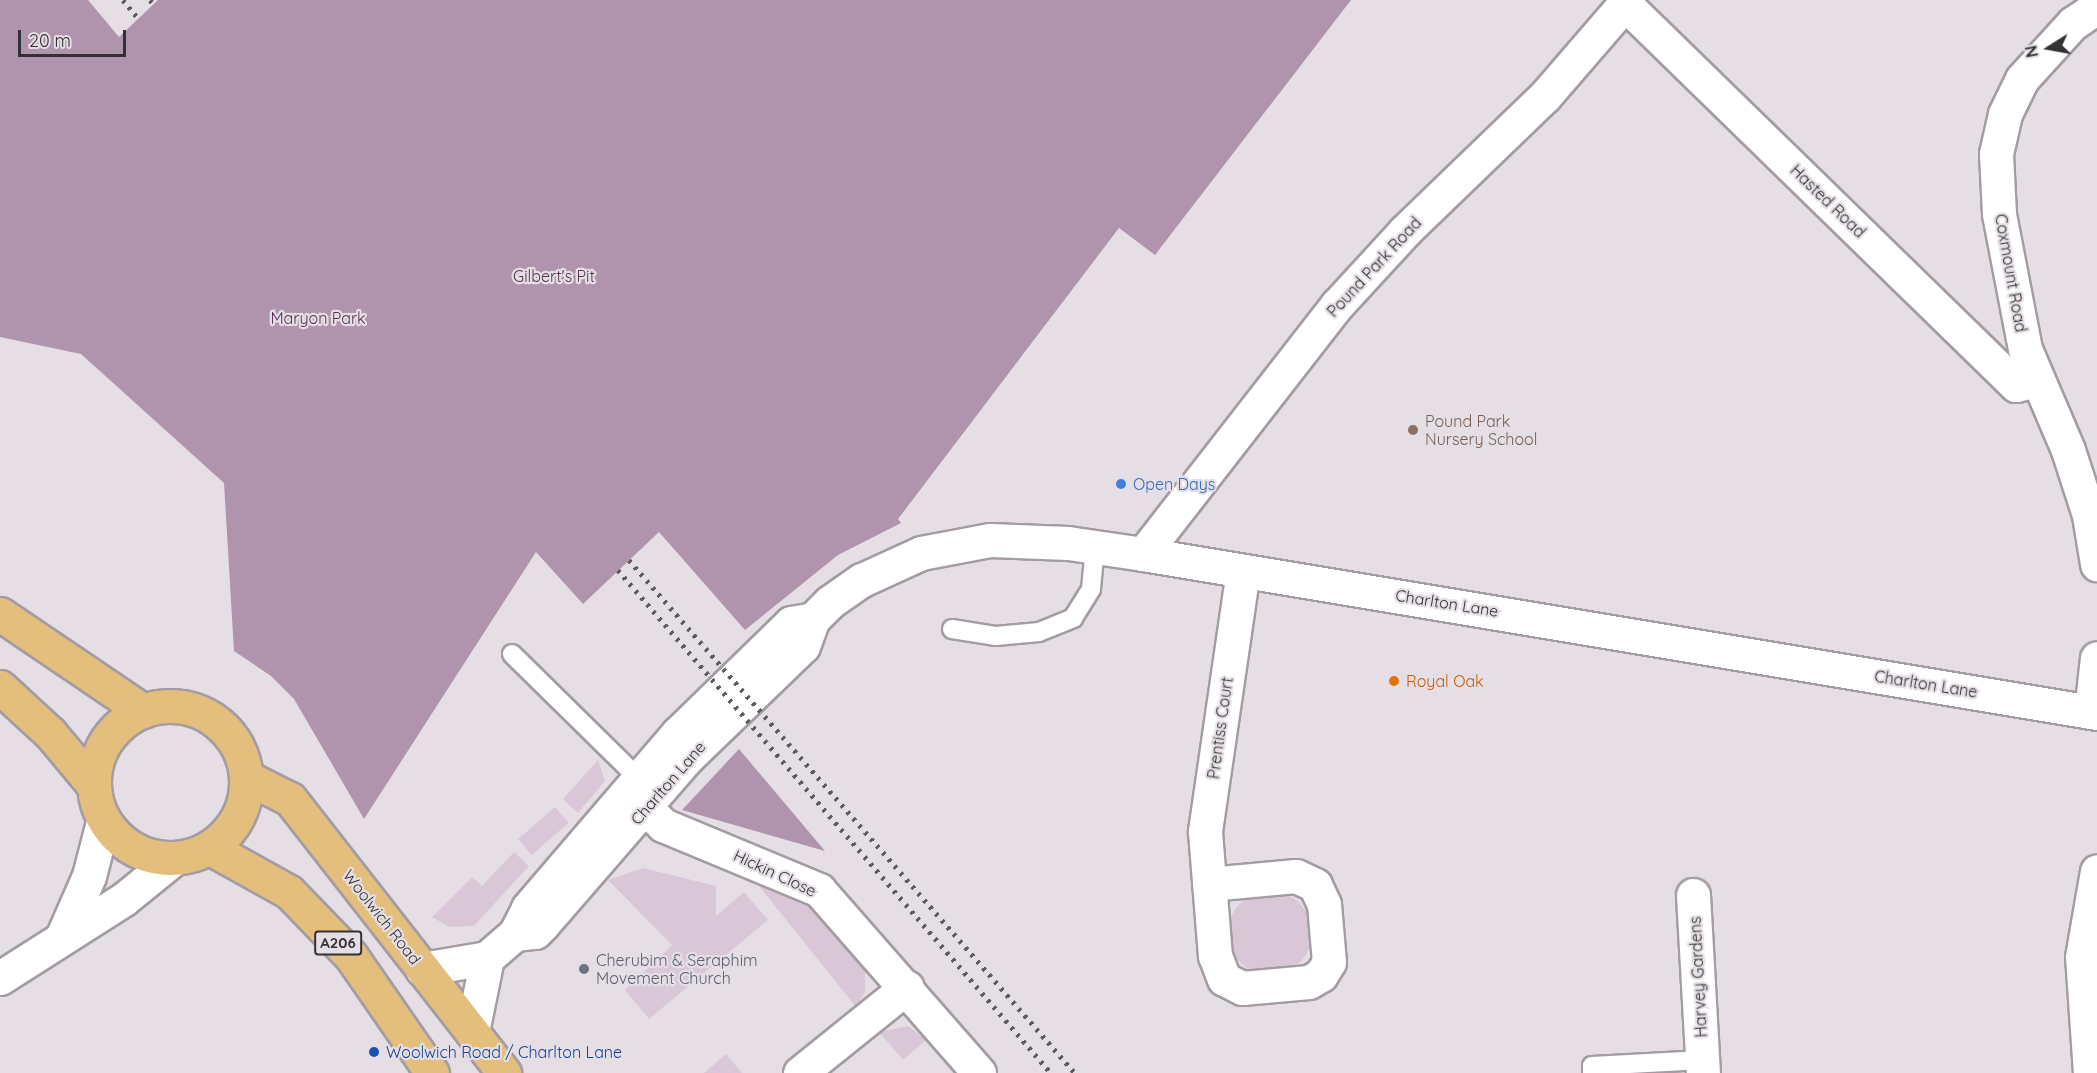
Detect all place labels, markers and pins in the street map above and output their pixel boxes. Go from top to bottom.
place label: Pound Park Nursery School [1425,411,1537,449]
marker: Pound Park Nursery School [1406,423,1420,437]
place label: Open Days [1133,474,1215,494]
marker: Open Days [1114,477,1128,491]
place label: Royal Oak [1406,671,1484,691]
marker: Royal Oak [1387,674,1401,688]
place label: Cherubim & Seraphim Movement Church [596,950,758,988]
marker: Cherubim & Seraphim Movement Church [577,962,591,976]
place label: Woolwich Road / Charlton Lane [386,1042,622,1062]
marker: Woolwich Road / Charlton Lane [367,1045,381,1059]

